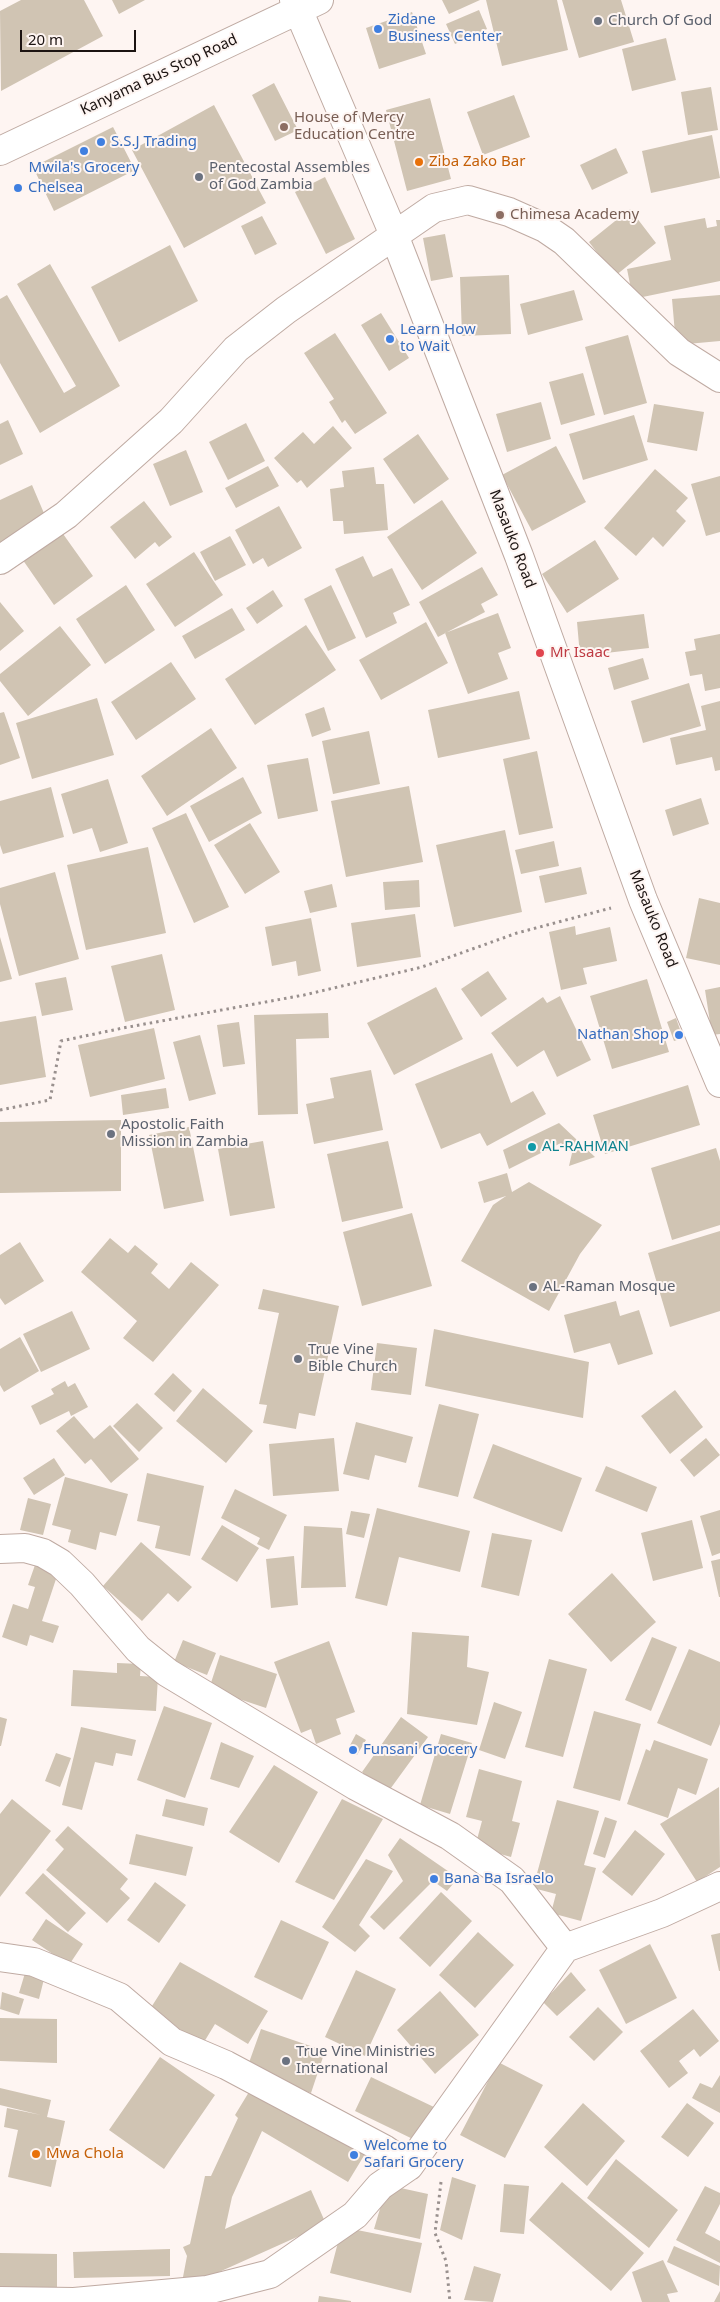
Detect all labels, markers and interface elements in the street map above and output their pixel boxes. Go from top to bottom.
place label: Zidane Business Center [388,11,501,46]
place label: Church Of God [608,12,712,30]
marker: Church Of God [592,15,604,27]
scale bar [22,20,139,52]
marker: Zidane Business Center [372,23,384,35]
text: 20 m [28,29,63,49]
street label: Kanyama Bus Stop Road [78,31,240,119]
place label: House of Mercy Education Centre [294,109,415,144]
marker: House of Mercy Education Centre [278,121,290,133]
place label: S.S.J Trading [111,133,197,151]
marker: S.S.J Trading [95,136,107,148]
marker: Mwila's Grocery [78,145,90,157]
place label: Ziba Zako Bar [429,153,525,171]
marker: Ziba Zako Bar [413,156,425,168]
place label: Mwila's Grocery [29,159,139,177]
place label: Pentecostal Assembles of God Zambia [209,159,370,194]
marker: Pentecostal Assembles of God Zambia [193,171,205,183]
place label: Chelsea [28,179,83,197]
marker: Chelsea [12,182,24,194]
place label: Chimesa Academy [510,206,639,224]
marker: Chimesa Academy [494,209,506,221]
place label: Learn How to Wait [400,321,476,356]
marker: Learn How to Wait [384,333,396,345]
street label: Masauko Road [485,487,539,591]
place label: Mr Isaac [550,644,610,662]
marker: Mr Isaac [534,647,546,659]
street label: Masauko Road [625,867,681,971]
place label: Nathan Shop [577,1026,669,1044]
marker: Nathan Shop [673,1029,685,1041]
place label: Apostolic Faith Mission in Zambia [121,1116,249,1151]
marker: Apostolic Faith Mission in Zambia [105,1128,117,1140]
place label: AL-RAHMAN [542,1138,629,1156]
marker: AL-RAHMAN [526,1141,538,1153]
place label: AL-Raman Mosque [543,1278,675,1296]
marker: AL-Raman Mosque [527,1281,539,1293]
place label: True Vine Bible Church [308,1341,397,1376]
marker: True Vine Bible Church [292,1353,304,1365]
place label: Funsani Grocery [363,1741,477,1759]
marker: Funsani Grocery [347,1744,359,1756]
place label: Bana Ba Israelo [444,1870,554,1888]
marker: Bana Ba Israelo [428,1873,440,1885]
place label: True Vine Ministries International [296,2043,435,2078]
marker: True Vine Ministries International [280,2055,292,2067]
place label: Welcome to Safari Grocery [364,2137,464,2172]
place label: Mwa Chola [46,2145,124,2163]
marker: Mwa Chola [30,2148,42,2160]
marker: Welcome to Safari Grocery [348,2149,360,2161]

